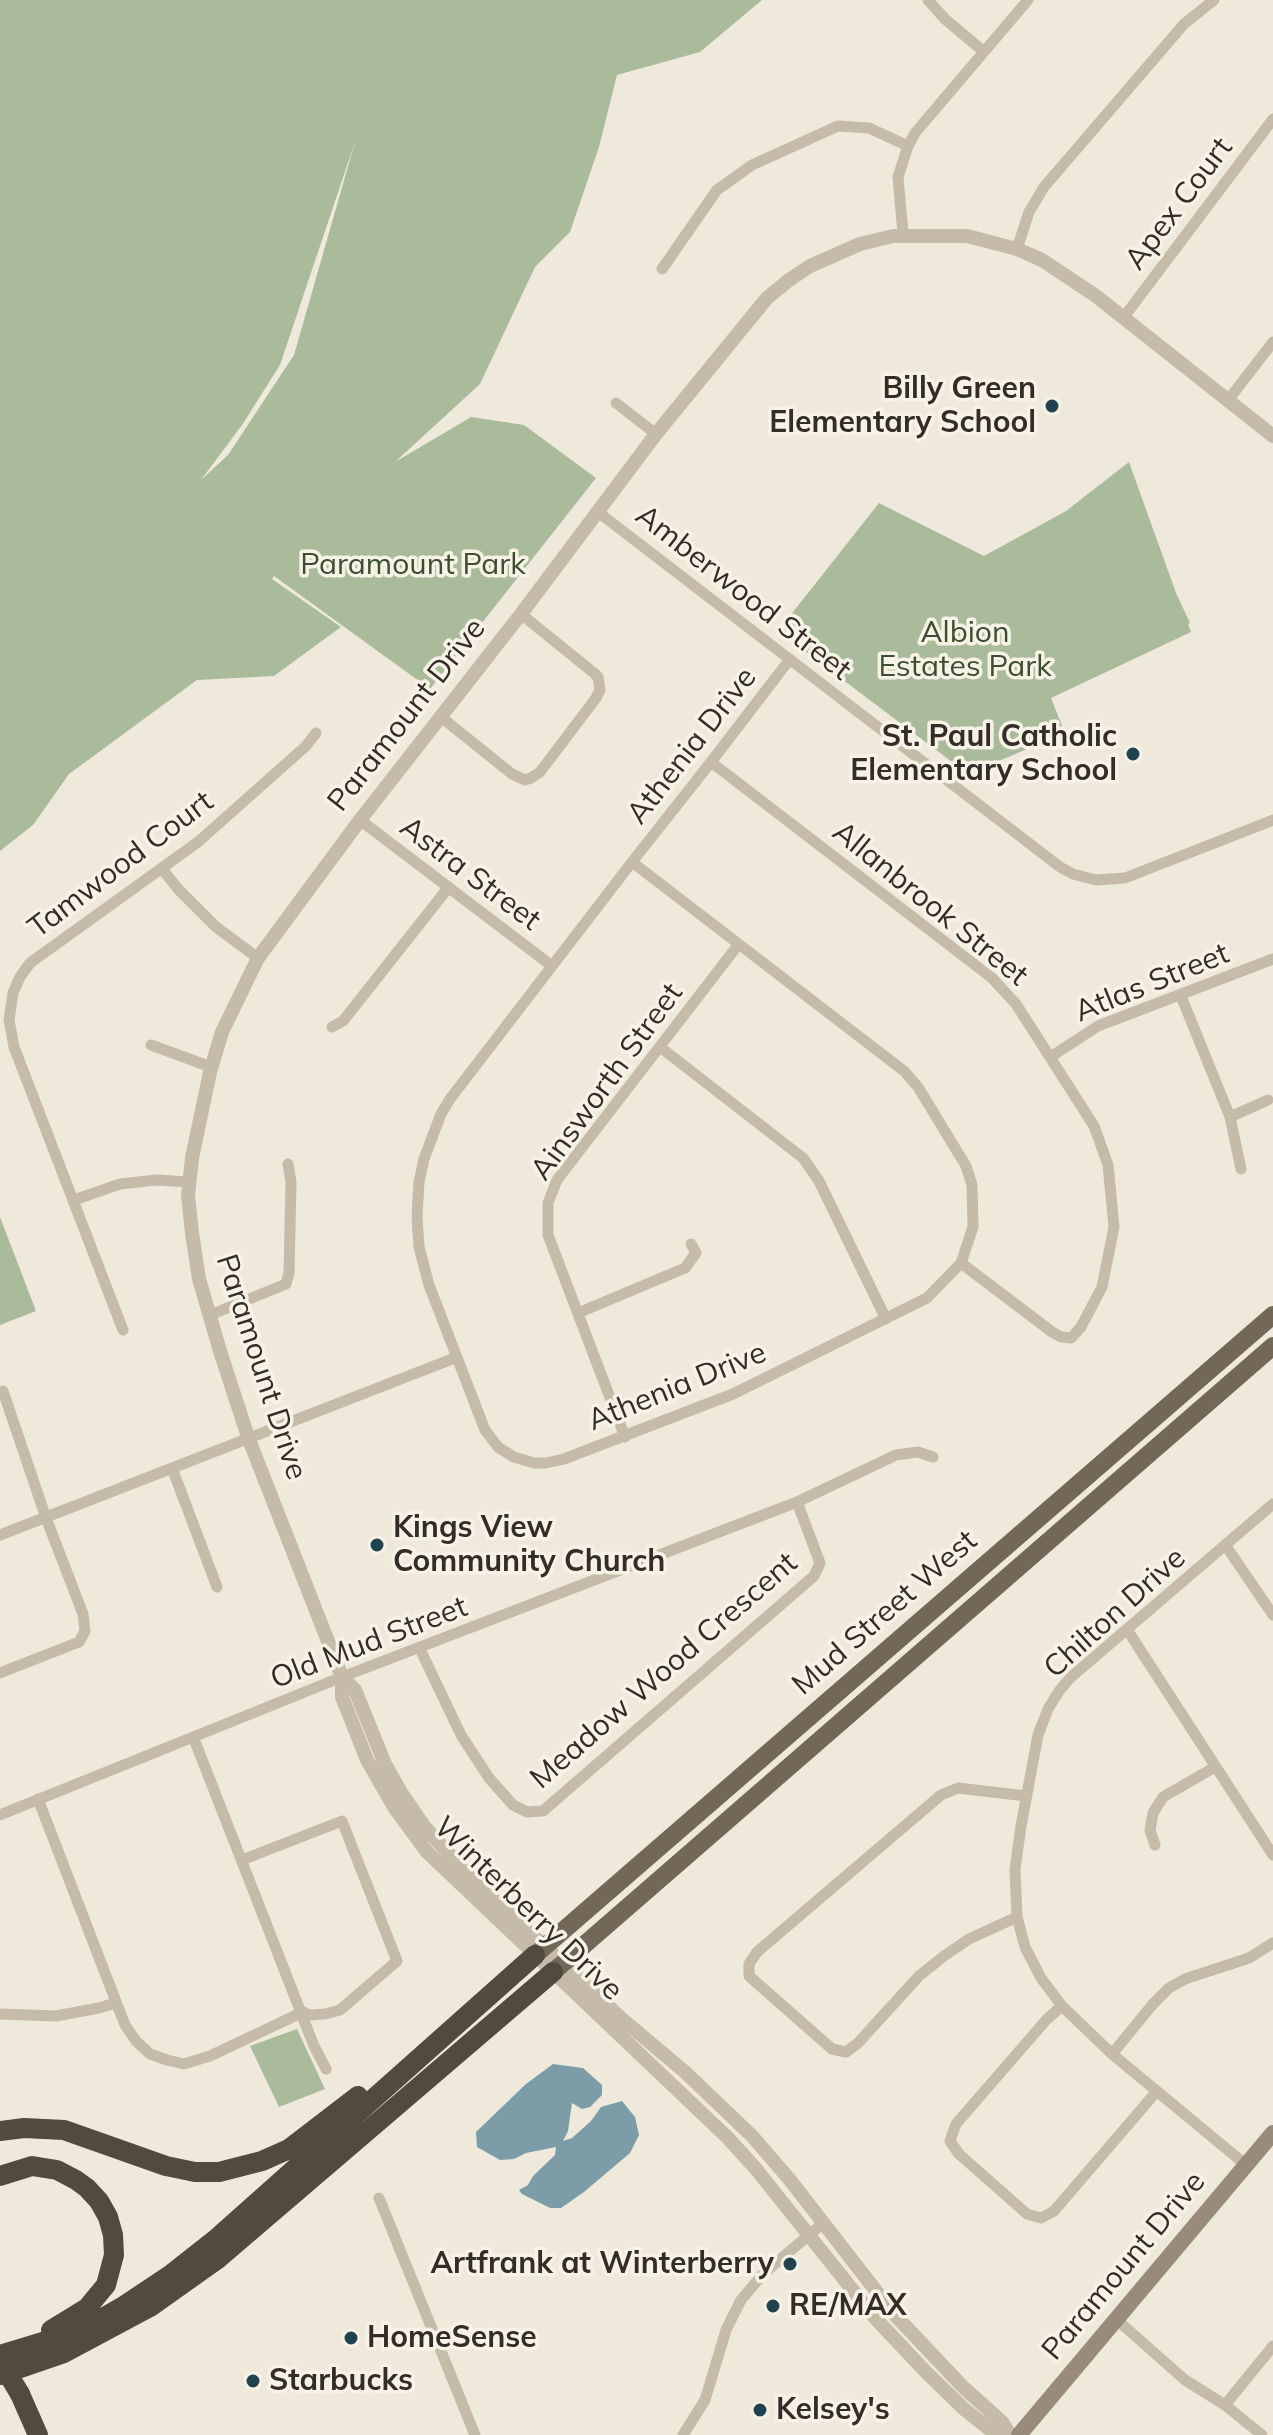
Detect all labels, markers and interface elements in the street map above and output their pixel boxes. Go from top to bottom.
street label: Apex Court [1118,131,1240,277]
place label: Billy Green Elementary School [769,371,1036,442]
marker: Billy Green Elementary School [1043,397,1061,415]
street label: Amberwood Street [628,498,858,688]
park label: Paramount Park [300,547,526,583]
street label: Paramount Drive [321,611,493,819]
park label: Albion Estates Park [878,615,1052,686]
street label: Athenia Drive [620,660,764,832]
place label: St. Paul Catholic Elementary School [850,719,1117,790]
marker: St. Paul Catholic Elementary School [1124,745,1142,763]
street label: Tamwood Court [21,784,221,946]
street label: Astra Street [393,809,547,939]
street label: Allanbrook Street [825,814,1035,994]
street label: Atlas Street [1070,936,1234,1030]
street label: Ainsworth Street [523,976,691,1188]
street label: Paramount Drive [208,1250,314,1484]
street label: Athenia Drive [583,1335,771,1439]
place label: Kings View Community Church [393,1510,665,1580]
street label: Mud Street West [785,1523,985,1703]
marker: Kings View Community Church [368,1536,386,1554]
street label: Chilton Drive [1037,1540,1193,1686]
street label: Meadow Wood Crescent [523,1545,805,1797]
street label: Old Mud Street [265,1589,473,1697]
street label: Winterberry Drive [426,1810,630,2008]
street label: Paramount Drive [1035,2165,1213,2367]
place label: Artfrank at Winterberry [430,2246,774,2282]
marker: Artfrank at Winterberry [781,2255,799,2273]
place label: RE/MAX [789,2288,907,2324]
marker: RE/MAX [764,2297,782,2315]
place label: HomeSense [367,2320,537,2356]
marker: HomeSense [342,2329,360,2347]
place label: Starbucks [269,2363,413,2399]
marker: Starbucks [244,2372,262,2390]
place label: Kelsey's [776,2392,890,2428]
marker: Kelsey's [751,2401,769,2419]

